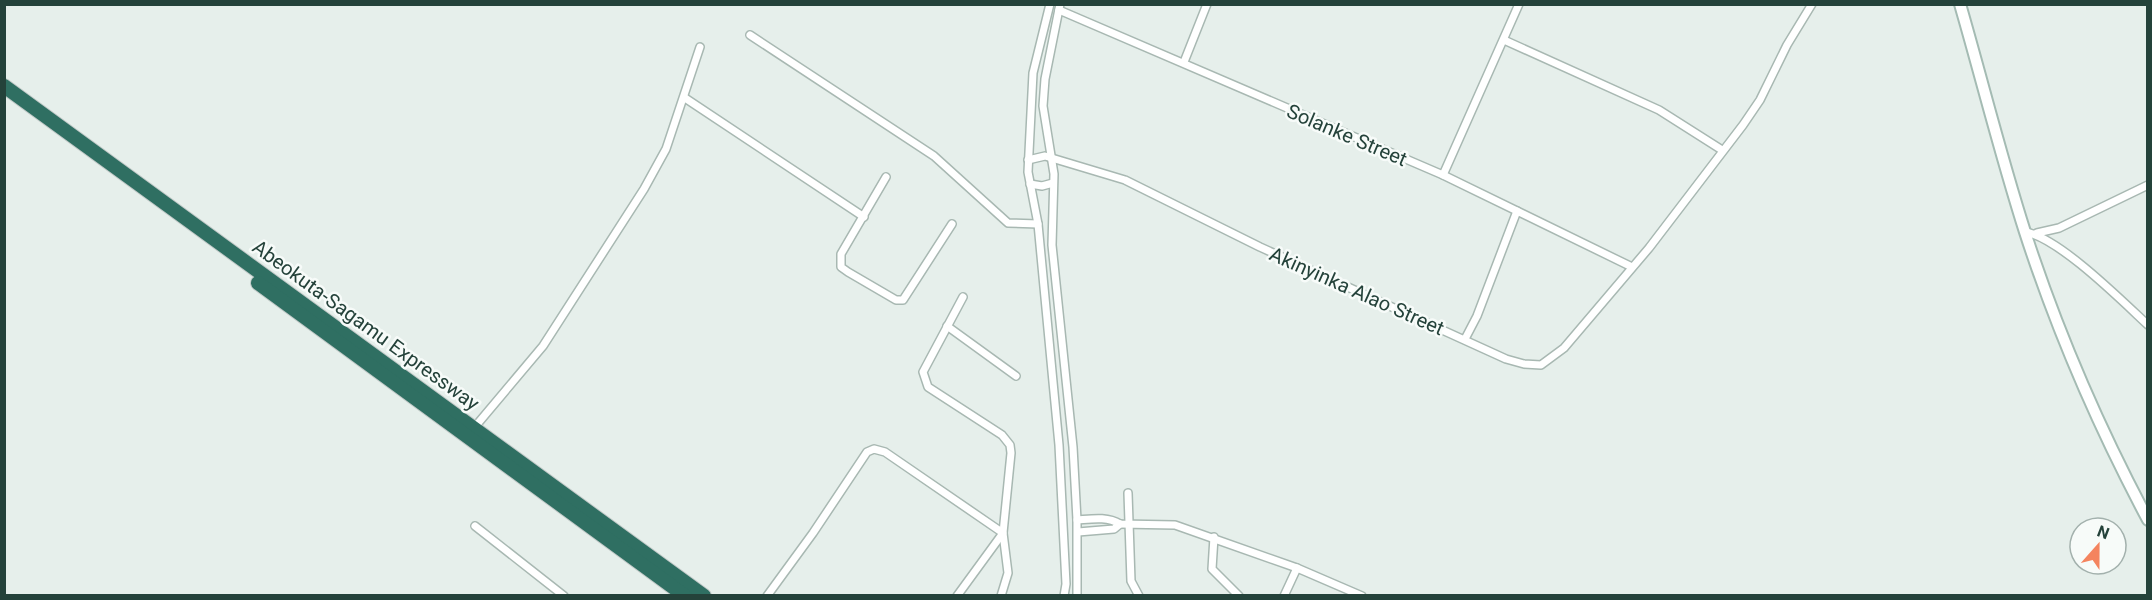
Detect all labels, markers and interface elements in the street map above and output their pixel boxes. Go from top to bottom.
street label: Solanke Street [1283,99,1411,171]
street label: Abeokuta-Sagamu Expressway [248,235,484,416]
street label: Akinyinka Alao Street [1266,242,1448,340]
north arrow [2068,516,2128,576]
text: N [2095,522,2112,543]

